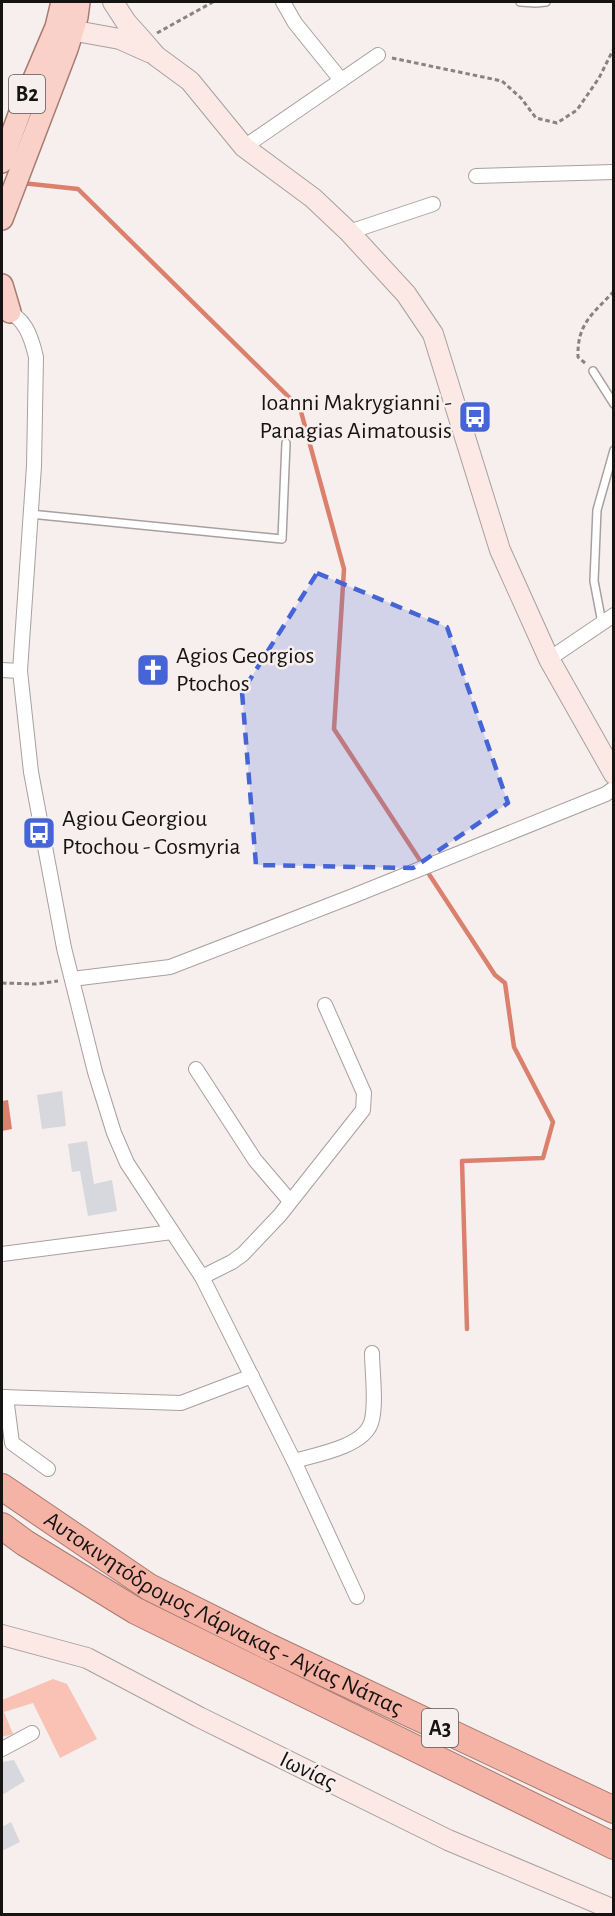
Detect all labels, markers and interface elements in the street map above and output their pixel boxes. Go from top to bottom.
road number: B2 [9,75,45,113]
place label: Ioanni Makrygianni - Panagias Aimatousis [260,391,452,443]
bus stop icon: Ioanni Makrygianni - Panagias Aimatousis [457,399,493,435]
place label: Agios Georgios Ptochos [176,644,314,696]
church icon: Agios Georgios Ptochos [135,652,171,688]
place label: Agiou Georgiou Ptochou - Cosmyria [62,807,241,859]
bus stop icon: Agiou Georgiou Ptochou - Cosmyria [21,815,57,851]
street label: Αυτοκινητόδρομος Λάρνακας - Αγίας Νάπας [40,1507,406,1720]
road number: A3 [422,1709,458,1747]
street label: Ιωνίας [276,1747,340,1795]

